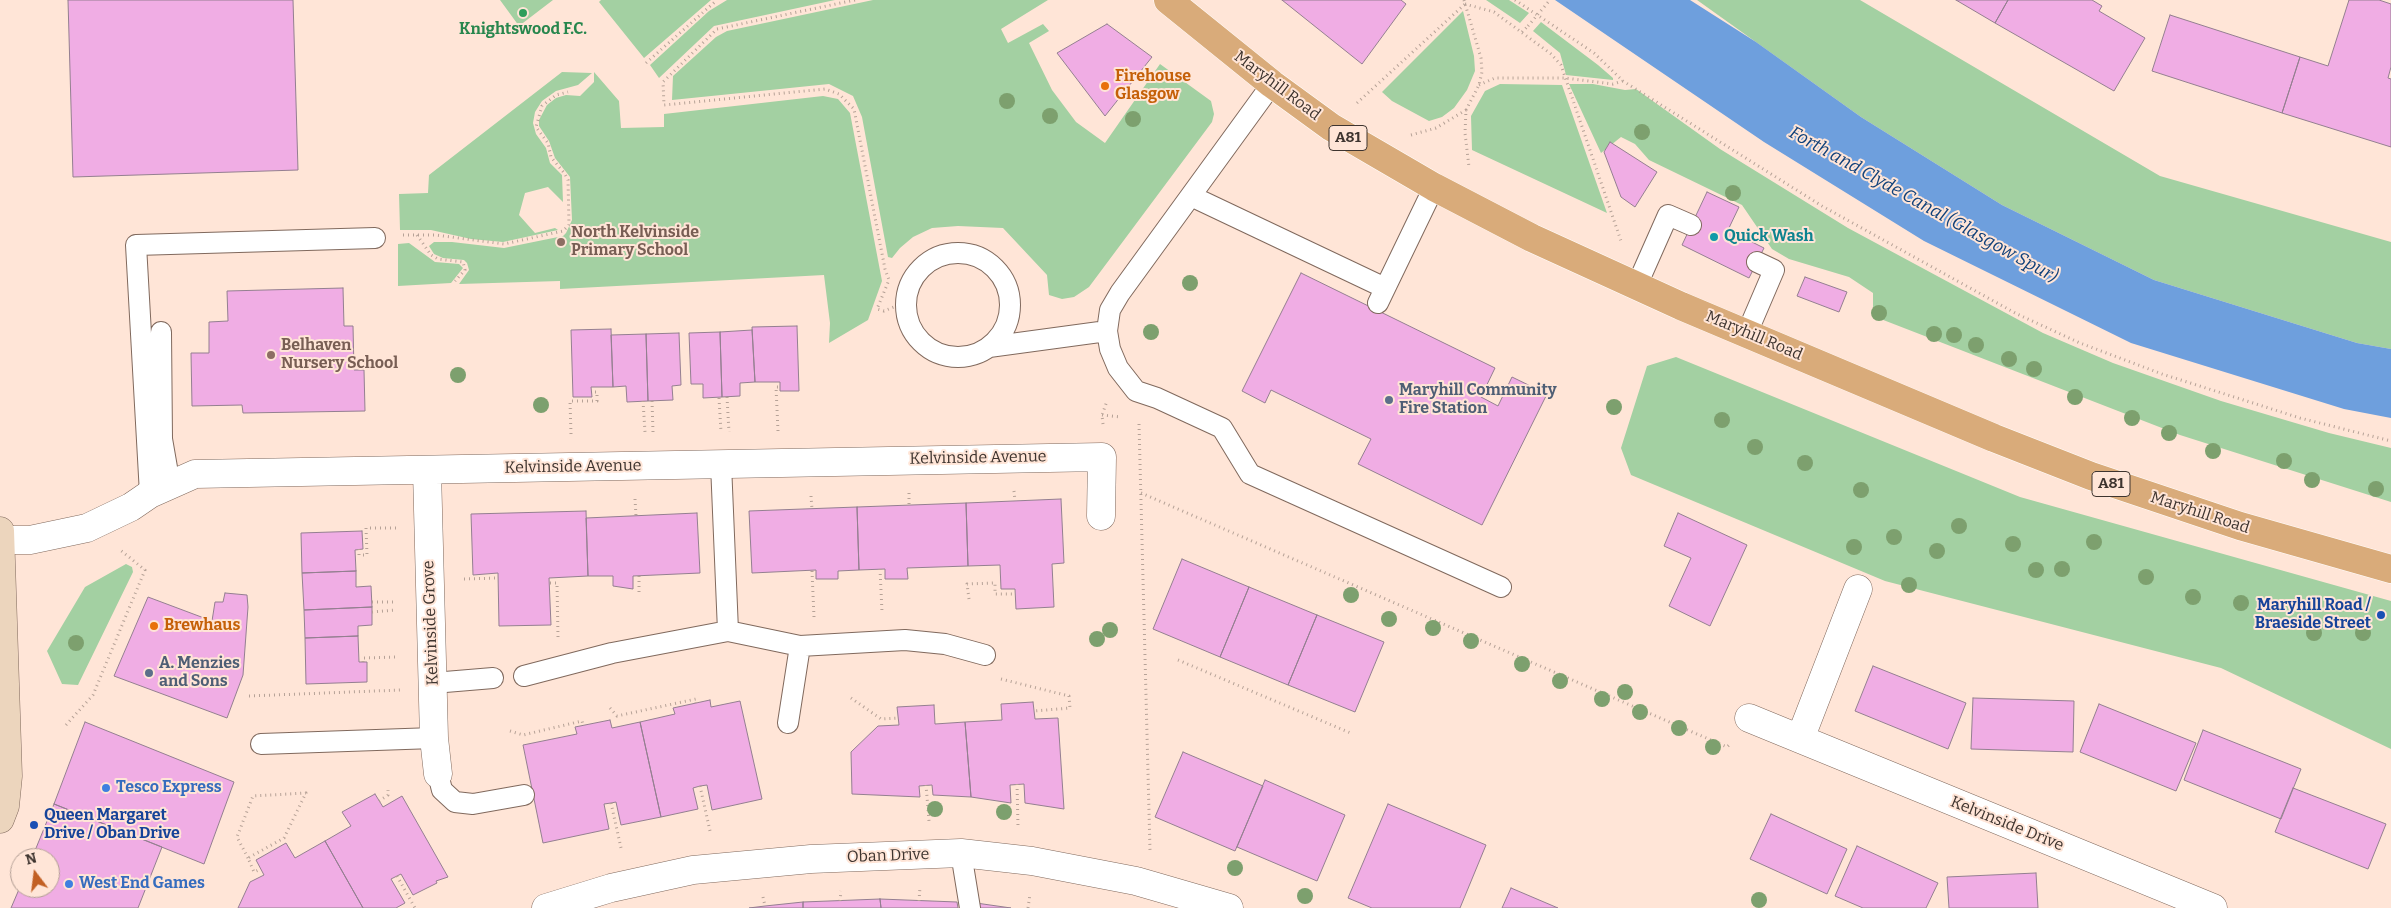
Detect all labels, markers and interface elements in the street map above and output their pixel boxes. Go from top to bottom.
marker: Knightswood F.C. [517,7,529,19]
place label: Knightswood F.C. [459,20,587,40]
street label: Maryhill Road [1230,47,1324,125]
place label: Firehouse Glasgow [1115,67,1191,105]
marker: Firehouse Glasgow [1099,80,1111,92]
water label: Forth and Clyde Canal (Glasgow Spur) [1785,122,2061,288]
road number: A81 [1329,126,1367,150]
place label: North Kelvinside Primary School [571,223,699,261]
place label: Quick Wash [1724,227,1814,247]
marker: Quick Wash [1708,231,1720,243]
marker: North Kelvinside Primary School [555,236,567,248]
street label: Maryhill Road [1703,307,1805,365]
place label: Belhaven Nursery School [281,336,398,374]
marker: Belhaven Nursery School [265,349,277,361]
place label: Maryhill Community Fire Station [1399,381,1557,419]
marker: Maryhill Community Fire Station [1383,394,1395,406]
street label: Kelvinside Avenue [909,447,1047,469]
street label: Kelvinside Avenue [504,456,642,478]
road number: A81 [2092,472,2130,496]
street label: Maryhill Road [2148,488,2252,538]
street label: Kelvinside Grove [419,560,443,686]
place label: Maryhill Road / Braeside Street [2255,596,2371,634]
marker: Maryhill Road / Braeside Street [2375,609,2387,621]
place label: Brewhaus [164,616,240,636]
marker: Brewhaus [148,620,160,632]
place label: A. Menzies and Sons [159,654,240,692]
marker: A. Menzies and Sons [143,667,155,679]
place label: Tesco Express [116,778,222,798]
marker: Tesco Express [100,782,112,794]
street label: Kelvinside Drive [1948,793,2066,855]
place label: Queen Margaret Drive / Oban Drive [44,806,180,844]
marker: Queen Margaret Drive / Oban Drive [28,819,40,831]
street label: Oban Drive [846,845,930,867]
north arrow [10,848,60,898]
text: N [24,849,39,869]
place label: West End Games [79,874,205,894]
marker: West End Games [63,878,75,890]

